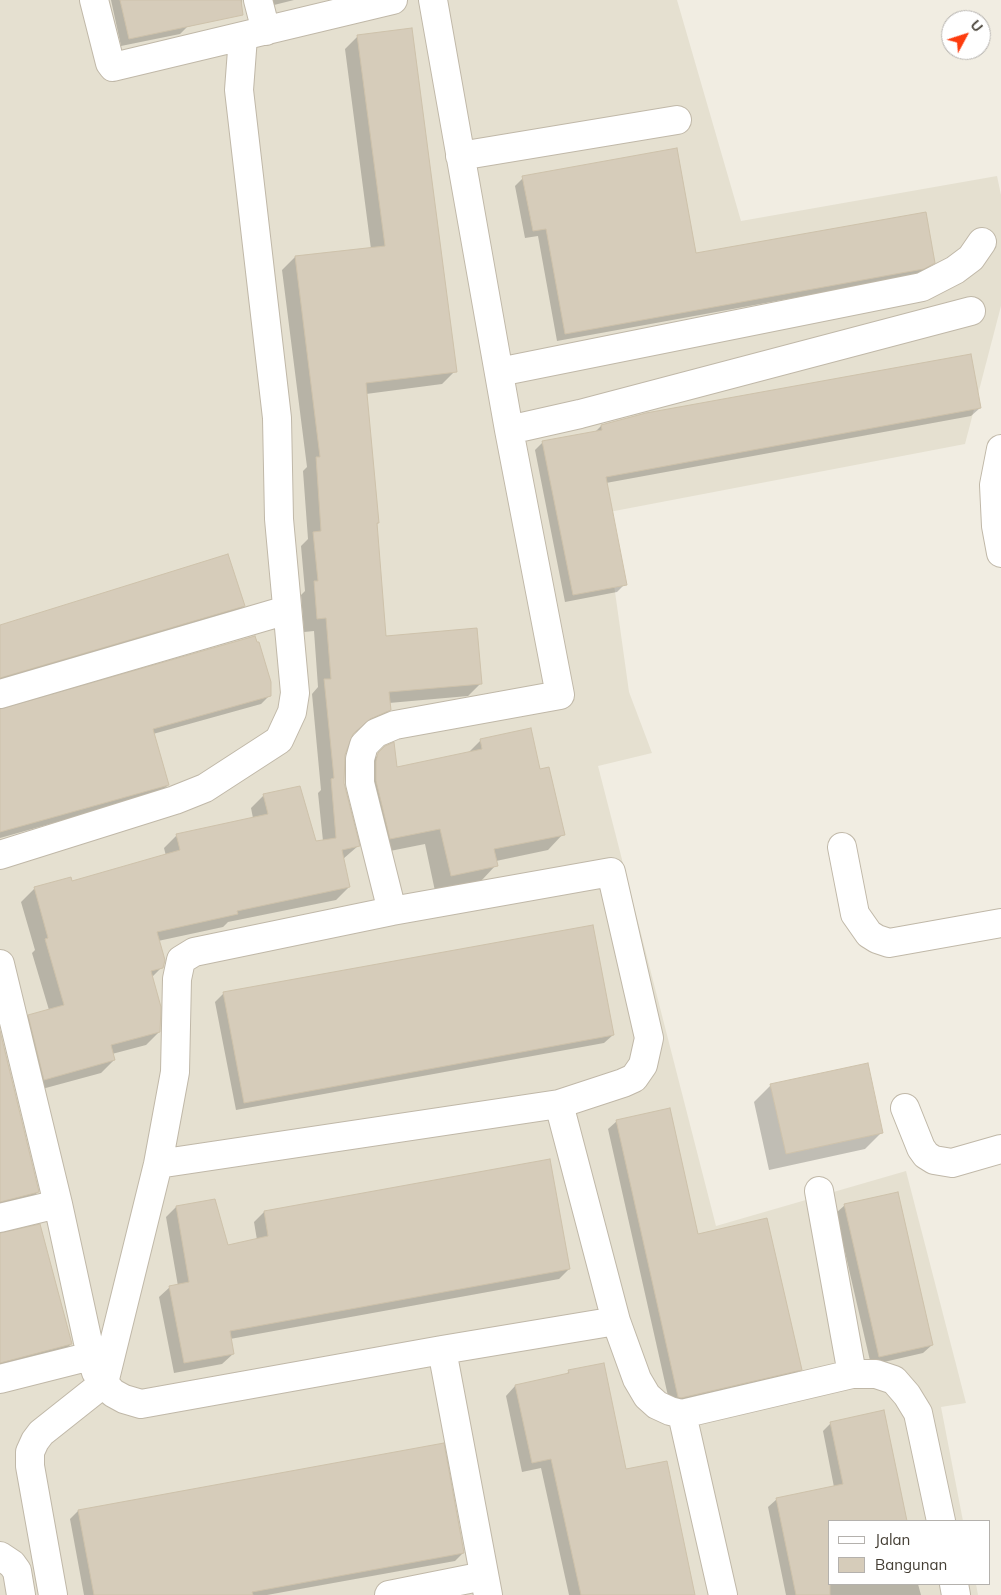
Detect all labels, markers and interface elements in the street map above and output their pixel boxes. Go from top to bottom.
north arrow [941,10,991,60]
text: U [966,16,987,36]
legend [828,1520,991,1585]
text: Jalan [875,1530,910,1549]
text: Bangunan [875,1555,947,1574]

